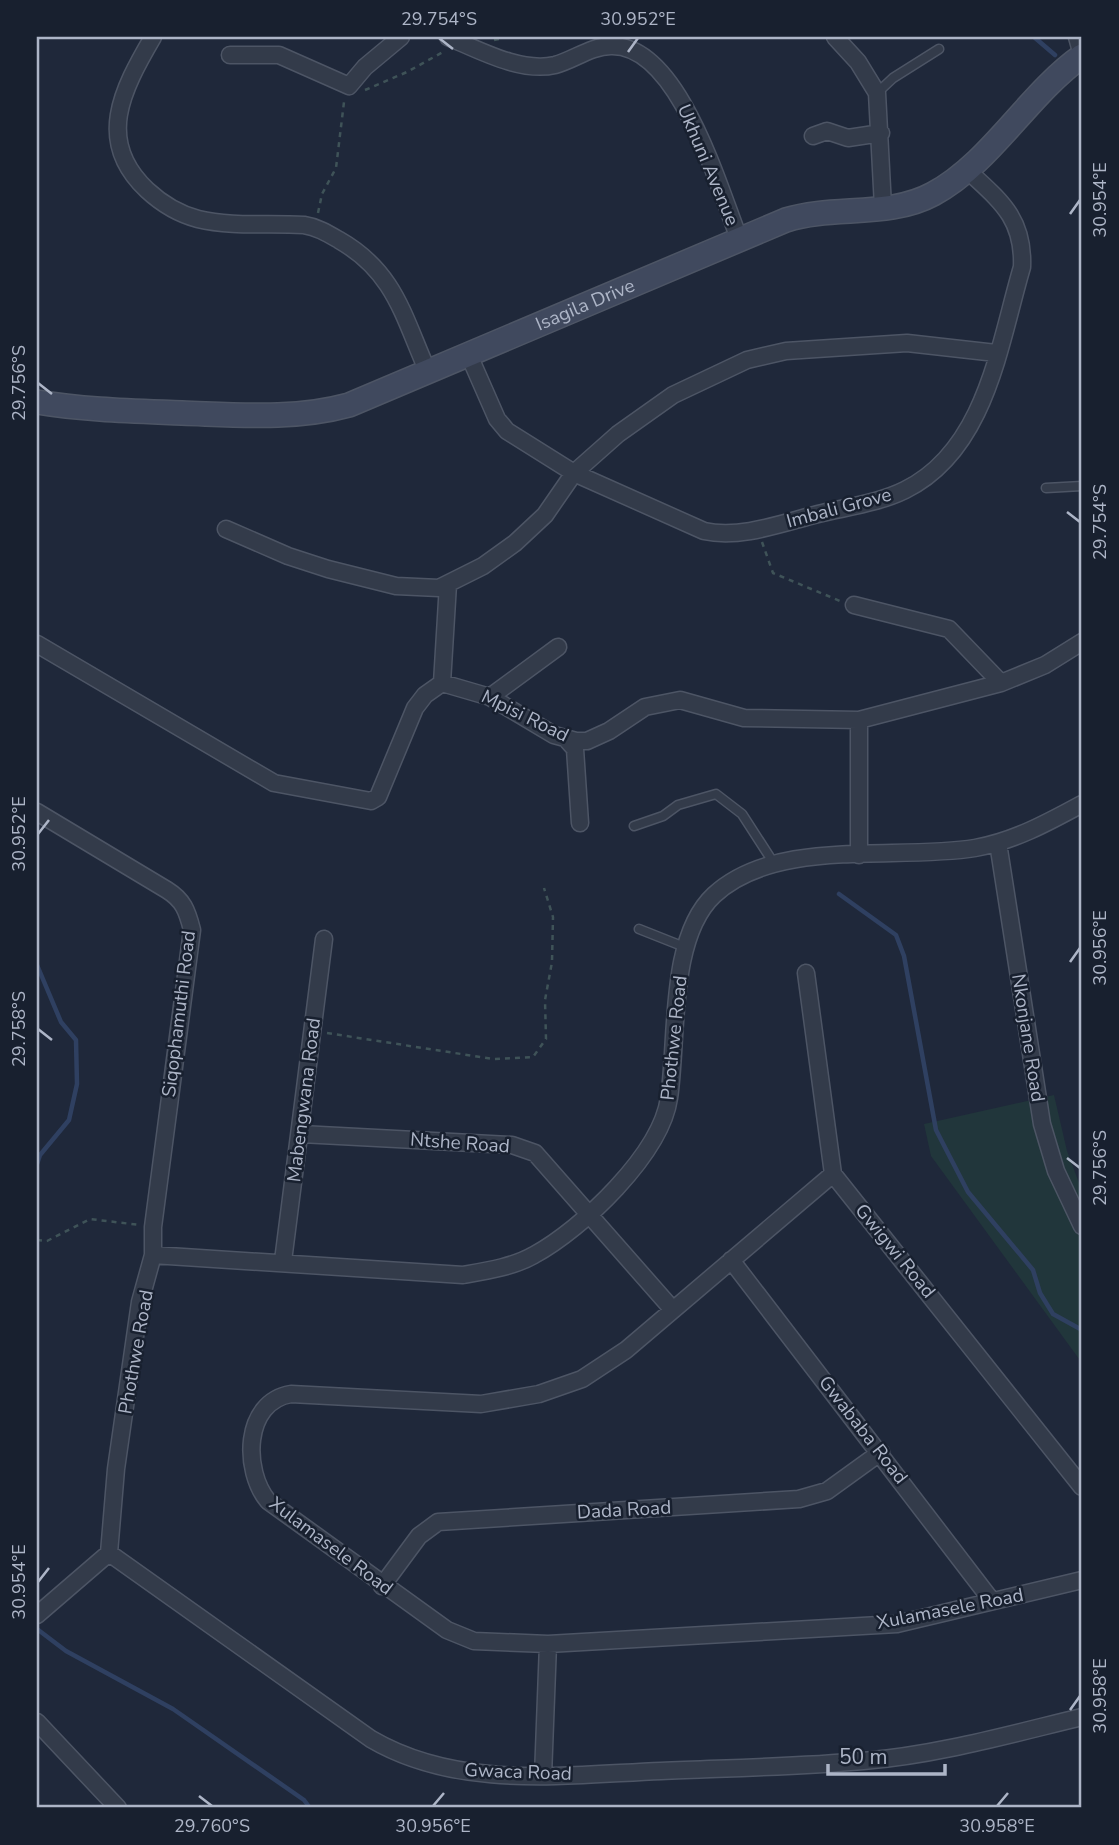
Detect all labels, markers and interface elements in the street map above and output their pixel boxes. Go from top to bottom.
text: 29.754°S [401,7,477,31]
text: 30.952°E [600,7,676,31]
street label: Ukhuni Avenue [671,100,745,230]
text: 30.954°E [1088,162,1112,238]
street label: Isagila Drive [532,272,639,337]
text: 29.756°S [7,345,31,421]
street label: Imbali Grove [784,481,894,535]
text: 29.754°S [1088,484,1112,560]
street label: Mpisi Road [477,684,573,748]
text: 30.952°E [7,796,31,872]
text: 30.956°E [1088,910,1112,986]
street label: Siqophamuthi Road [156,929,202,1099]
street label: Nkonjane Road [1005,972,1051,1104]
street label: Phothwe Road [655,974,693,1102]
text: 29.758°S [7,991,31,1067]
street label: Mabengwana Road [281,1016,327,1184]
street label: Ntshe Road [409,1127,511,1159]
text: 29.756°S [1088,1130,1112,1206]
street label: Gwigwi Road [849,1198,941,1304]
street label: Phothwe Road [112,1288,160,1416]
street label: Gwababa Road [812,1370,914,1490]
street label: Xulamasele Road [264,1491,398,1601]
street label: Dada Road [576,1495,672,1525]
text: 30.954°E [7,1544,31,1620]
street label: Xulamasele Road [874,1582,1026,1636]
text: 30.958°E [1088,1658,1112,1734]
scale bar [828,1733,946,1777]
text: 50 m [839,1743,888,1771]
street label: Gwaca Road [464,1757,572,1787]
text: 29.760°S [174,1814,250,1838]
text: 30.956°E [395,1814,471,1838]
text: 30.958°E [959,1814,1035,1838]

